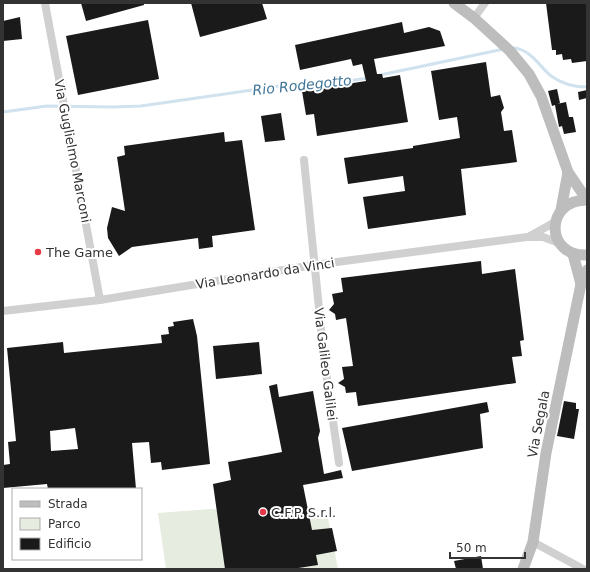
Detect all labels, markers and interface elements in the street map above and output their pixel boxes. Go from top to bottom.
water label: Rio Rodegotto [252,72,352,98]
street label: Via Guglielmo Marconi [51,78,94,224]
place label: The Game [45,245,113,260]
marker: The Game [33,247,43,257]
street label: Via Leonardo da Vinci [195,255,336,292]
street label: Via Galileo Galilei [311,307,340,421]
street label: Via Segala [525,389,552,459]
legend [12,488,142,560]
text: Strada [48,497,88,511]
place label: C.F.P. S.r.l. [271,505,336,520]
marker: C.F.P. S.r.l. [258,507,268,517]
text: Parco [48,517,81,531]
scale bar [450,534,525,560]
text: Edificio [48,537,91,551]
text: 50 m [456,541,487,555]

